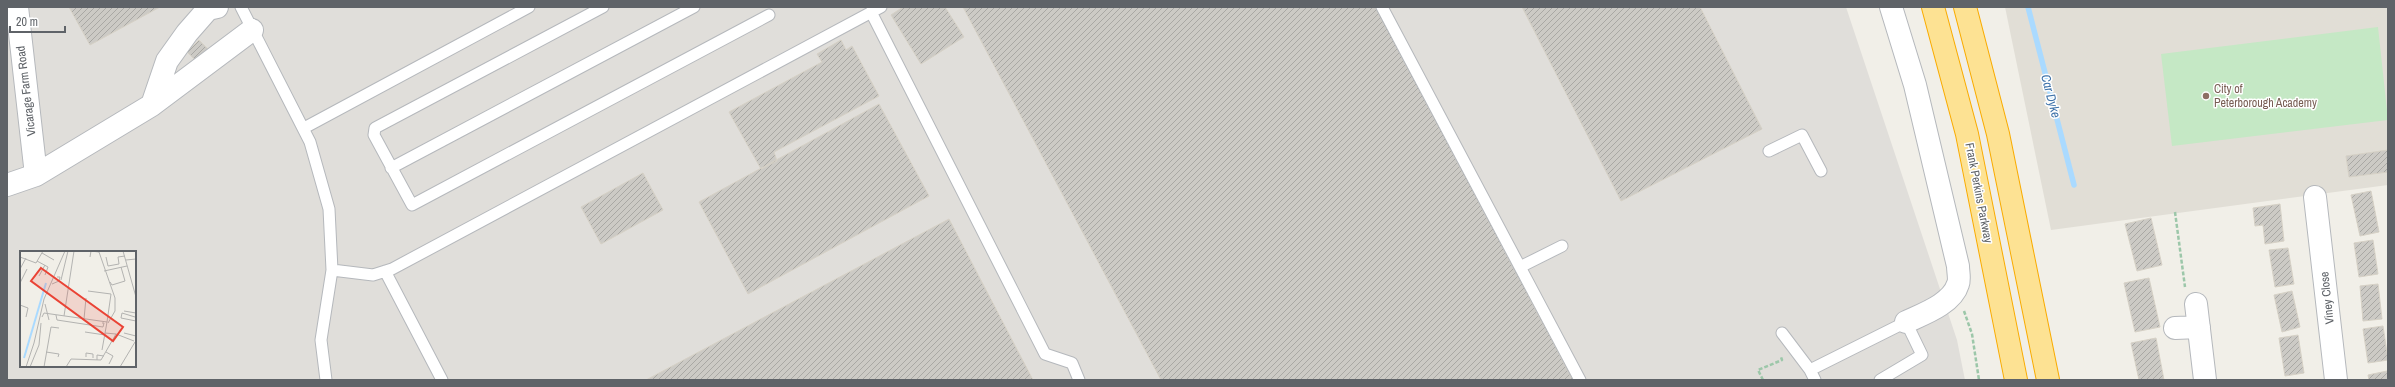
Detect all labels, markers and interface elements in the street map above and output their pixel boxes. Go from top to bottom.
scale bar [10,8,65,34]
text: 20 m [16,14,38,30]
street label: Vicarage Farm Road [13,45,39,137]
water label: Car Dyke [2037,72,2065,120]
place label: City of Peterborough Academy [2214,81,2317,111]
marker: City of Peterborough Academy [2201,91,2211,101]
street label: Frank Perkins Parkway [1961,142,1997,245]
inset map [20,251,136,367]
street label: Viney Close [2316,271,2338,325]

